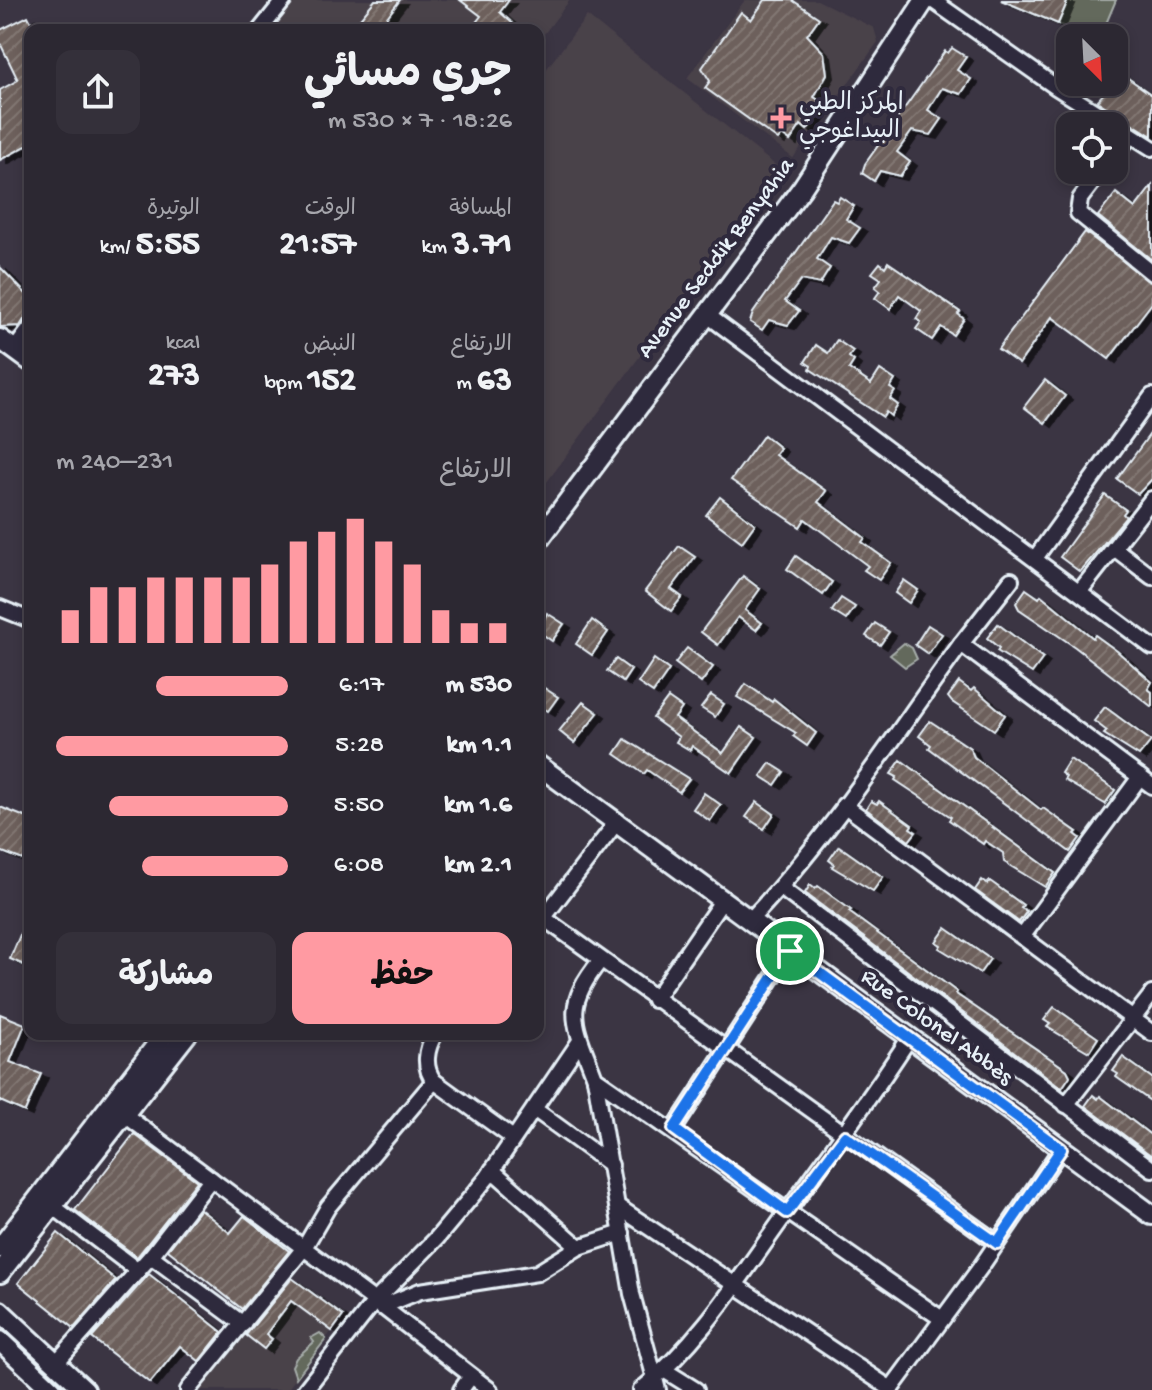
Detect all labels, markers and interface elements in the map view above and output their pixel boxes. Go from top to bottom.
north arrow [1056,24,1128,96]
map controls [1056,24,1128,184]
button: share [56,50,140,134]
text: جري مسائي [304,51,512,103]
place label: المركز الطبي البيداغوجي [799,90,904,150]
text: 18:26 · 7 × 530 m [328,107,512,138]
marker: المركز الطبي البيداغوجي [770,107,792,129]
button: locate [1056,112,1128,184]
street label: Avenue Seddik Benyahia [632,152,802,365]
text: الوتيرة [147,197,200,223]
text: الوقت [305,197,356,223]
text: المسافة [449,197,512,223]
text: 5:55 [136,226,200,266]
text: 21:57 [279,226,356,266]
text: 3.71 [452,226,512,266]
text: /km [100,235,136,261]
text: km [422,235,452,261]
text: kcal [166,331,200,357]
text: النبض [303,333,356,359]
text: الارتفاع [450,333,512,359]
text: 273 [148,357,200,397]
text: 152 [308,362,356,402]
text: 63 [477,362,512,402]
text: bpm [264,371,308,397]
text: m [456,371,477,397]
text: 231–240 m [56,448,173,479]
text: الارتفاع [439,457,512,488]
text: 6:17 [339,671,384,702]
text: 530 m [445,671,512,702]
text: 5:28 [335,731,384,762]
text: 1.1 km [447,731,512,762]
text: 5:50 [334,791,384,822]
text: 1.6 km [444,791,512,822]
text: 6:08 [334,851,384,882]
text: 2.1 km [444,851,512,882]
pin [756,917,824,985]
icon: arrive [768,929,812,973]
button: مشاركة [56,932,276,1024]
button: حفظ [292,932,512,1024]
street label: Rue Colonel Abbès [854,963,1019,1093]

